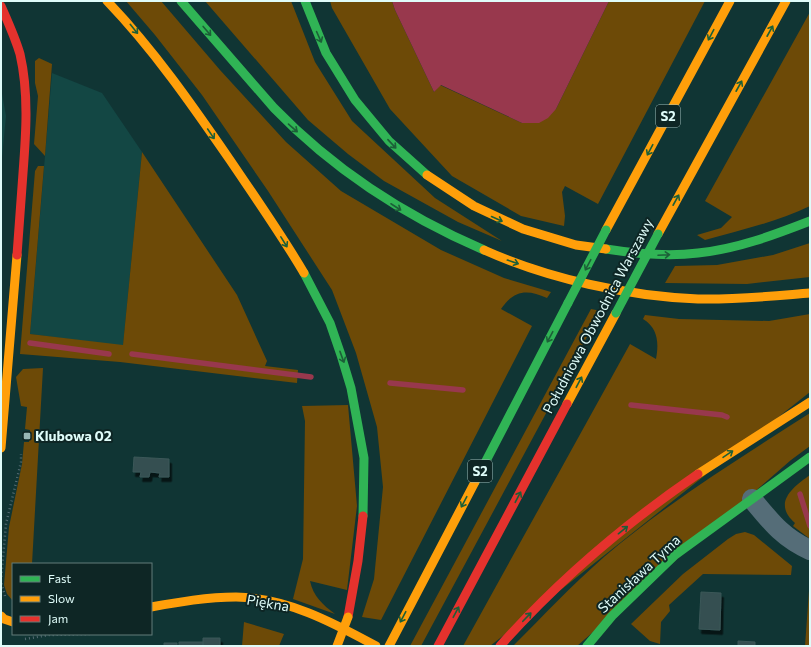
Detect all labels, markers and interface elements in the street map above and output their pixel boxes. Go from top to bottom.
one-way arrow [130,24,139,35]
one-way arrow [202,25,211,36]
one-way arrow [766,25,774,37]
one-way arrow [707,29,714,41]
one-way arrow [316,31,323,43]
one-way arrow [736,81,743,93]
road number: S2 [656,105,680,127]
one-way arrow [288,123,299,132]
one-way arrow [208,128,216,140]
one-way arrow [387,139,397,149]
one-way arrow [645,144,653,156]
one-way arrow [673,194,681,206]
one-way arrow [390,203,402,211]
street label: Południowa Obwodnica Warszawy [539,215,656,416]
one-way arrow [491,216,503,223]
one-way arrow [280,236,288,247]
one-way arrow [657,251,670,259]
one-way arrow [507,259,519,267]
one-way arrow [584,259,591,271]
one-way arrow [546,331,553,343]
one-way arrow [339,351,346,364]
one-way arrow [576,377,583,389]
place label: Klubowa 02 [35,427,112,444]
marker: Klubowa 02 [22,431,32,441]
one-way arrow [722,450,733,458]
road number: S2 [468,460,492,482]
one-way arrow [515,491,522,503]
one-way arrow [459,496,467,508]
one-way arrow [617,525,628,534]
street label: Stanisława Tyma [594,531,683,616]
legend [12,563,152,635]
text: Fast [48,571,71,585]
street label: Piękna [246,590,291,615]
text: Slow [48,591,75,605]
one-way arrow [453,606,461,618]
text: Jam [48,611,68,626]
one-way arrow [399,611,407,623]
one-way arrow [522,612,531,623]

